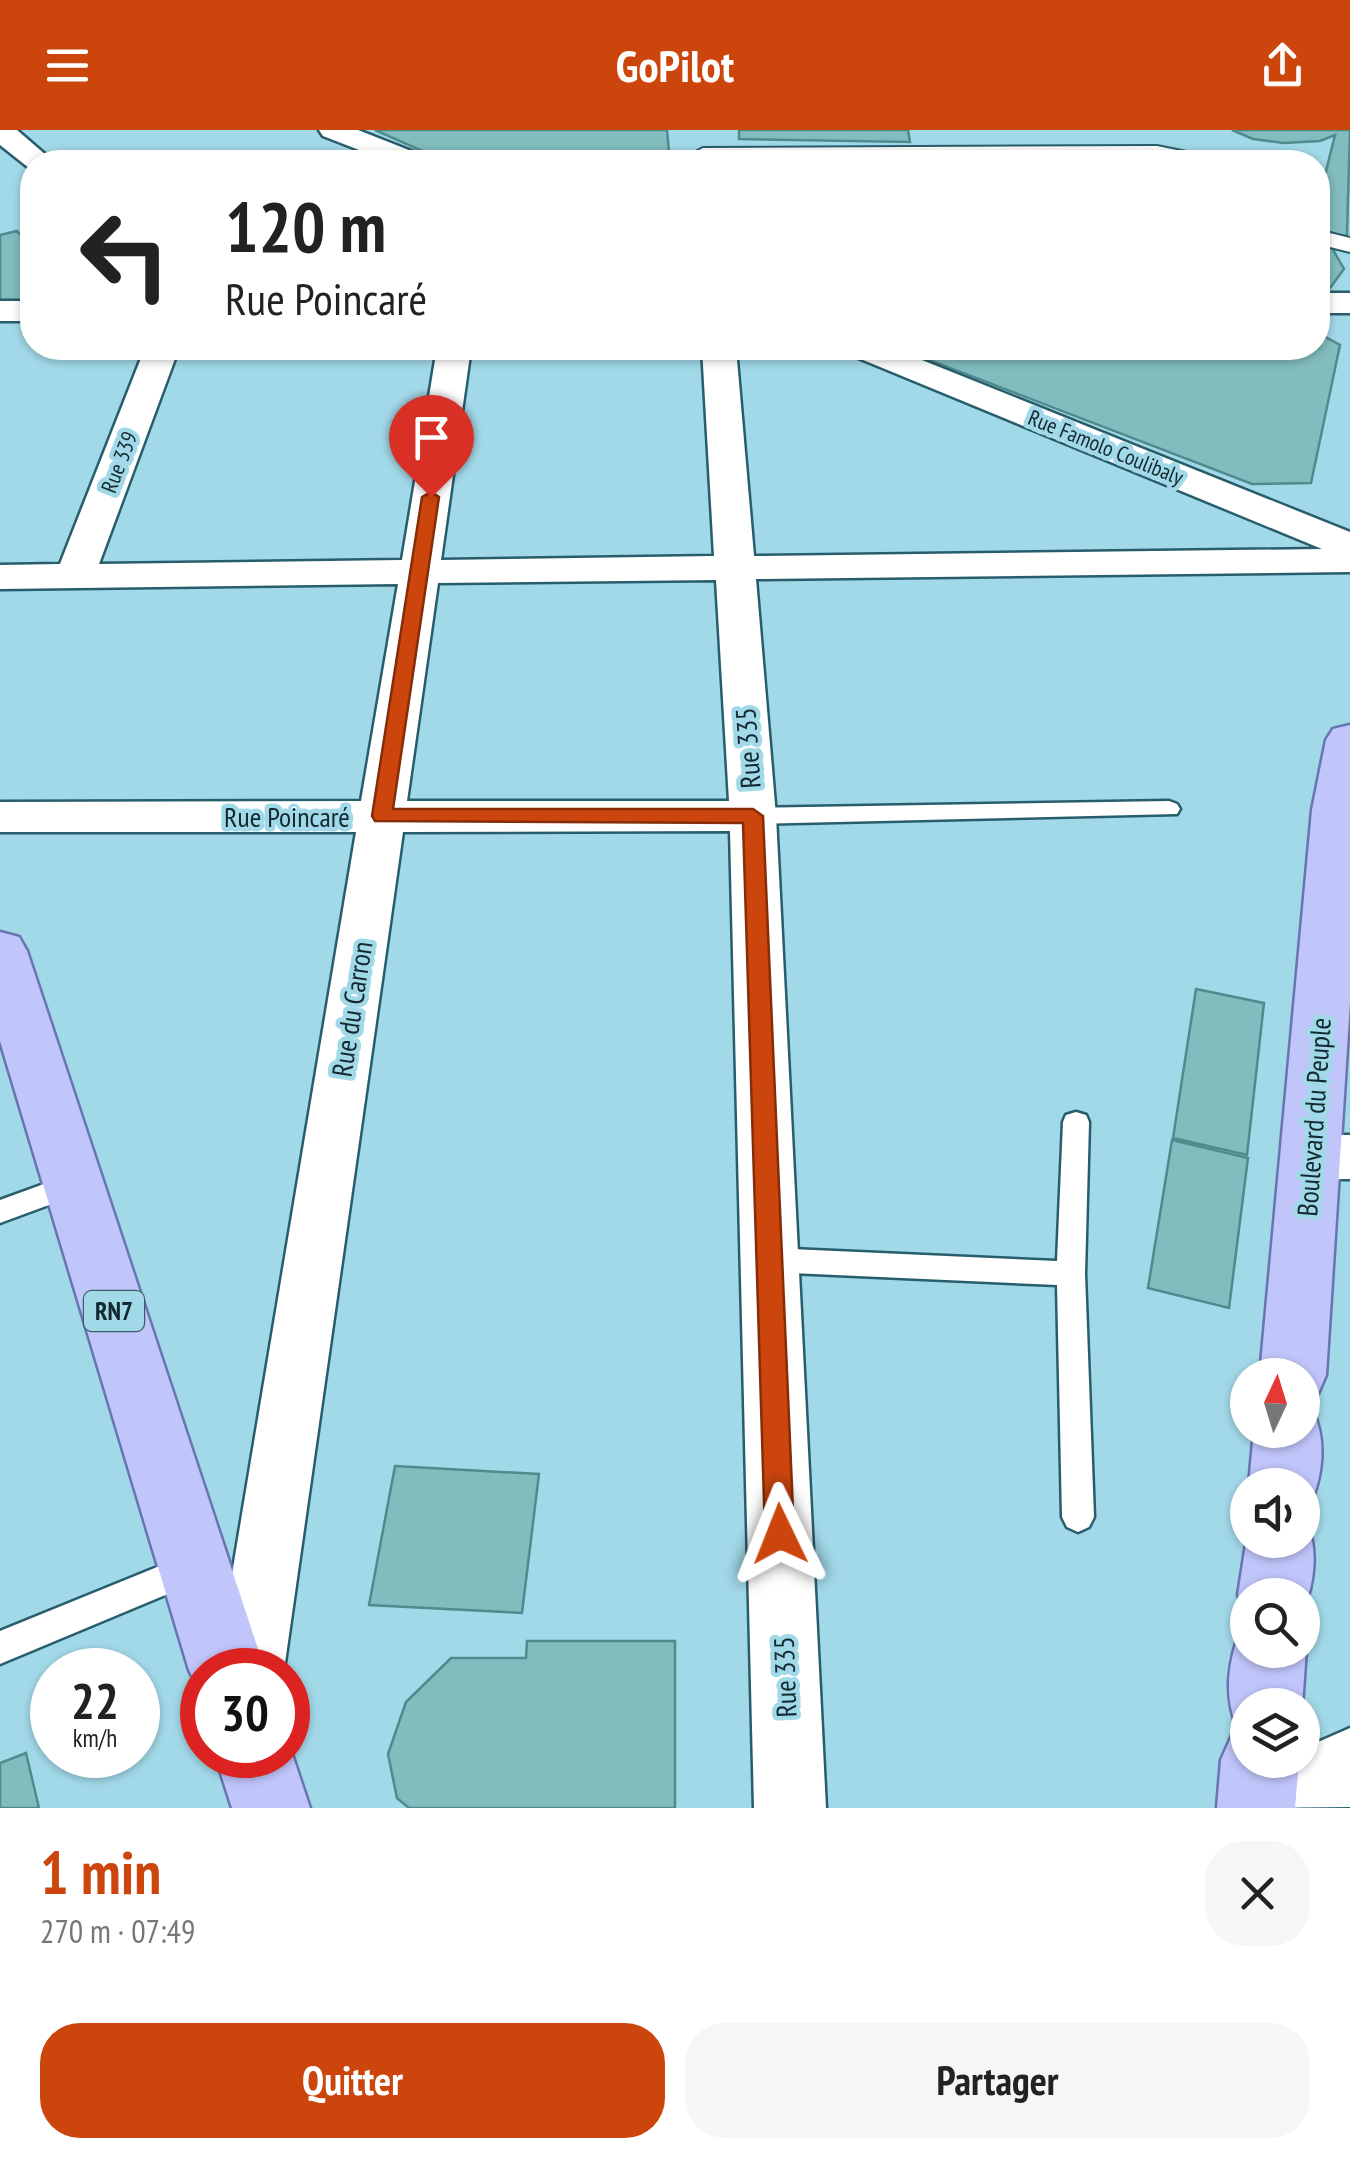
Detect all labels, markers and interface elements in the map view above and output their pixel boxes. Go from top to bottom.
text: GoPilot [616,36,734,94]
icon: menu [40,38,95,93]
icon: share [1255,38,1310,93]
text: 120 m [225,181,386,271]
icon: left [60,190,190,320]
text: Rue Poincaré [225,269,427,327]
pin [389,395,474,498]
street label: Rue Famolo Coulibaly [1024,403,1188,491]
icon: arrive [404,410,459,465]
street label: Rue 339 [95,427,143,497]
street label: Rue 335 [726,706,769,790]
street label: Rue Poincaré [224,798,350,835]
street label: Rue du Carron [323,939,380,1079]
street label: Boulevard du Peuple [1288,1016,1339,1217]
road number: RN7 [84,1291,144,1331]
north arrow [1230,1358,1320,1448]
map controls [1230,1358,1320,1778]
button: sound [1230,1468,1320,1558]
position arrow [728,1482,832,1586]
button: search [1230,1578,1320,1668]
street label: Rue 335 [765,1636,804,1718]
speed limit sign: 30 [180,1648,310,1778]
text: 22 [71,1668,119,1733]
button: layers [1230,1688,1320,1778]
text: km/h [73,1722,117,1754]
text: 1 min [40,1833,161,1911]
button: close [1205,1841,1310,1946]
text: 270 m · 07:49 [40,1910,195,1952]
button: Quitter [40,2023,665,2138]
button: Partager [685,2023,1310,2138]

